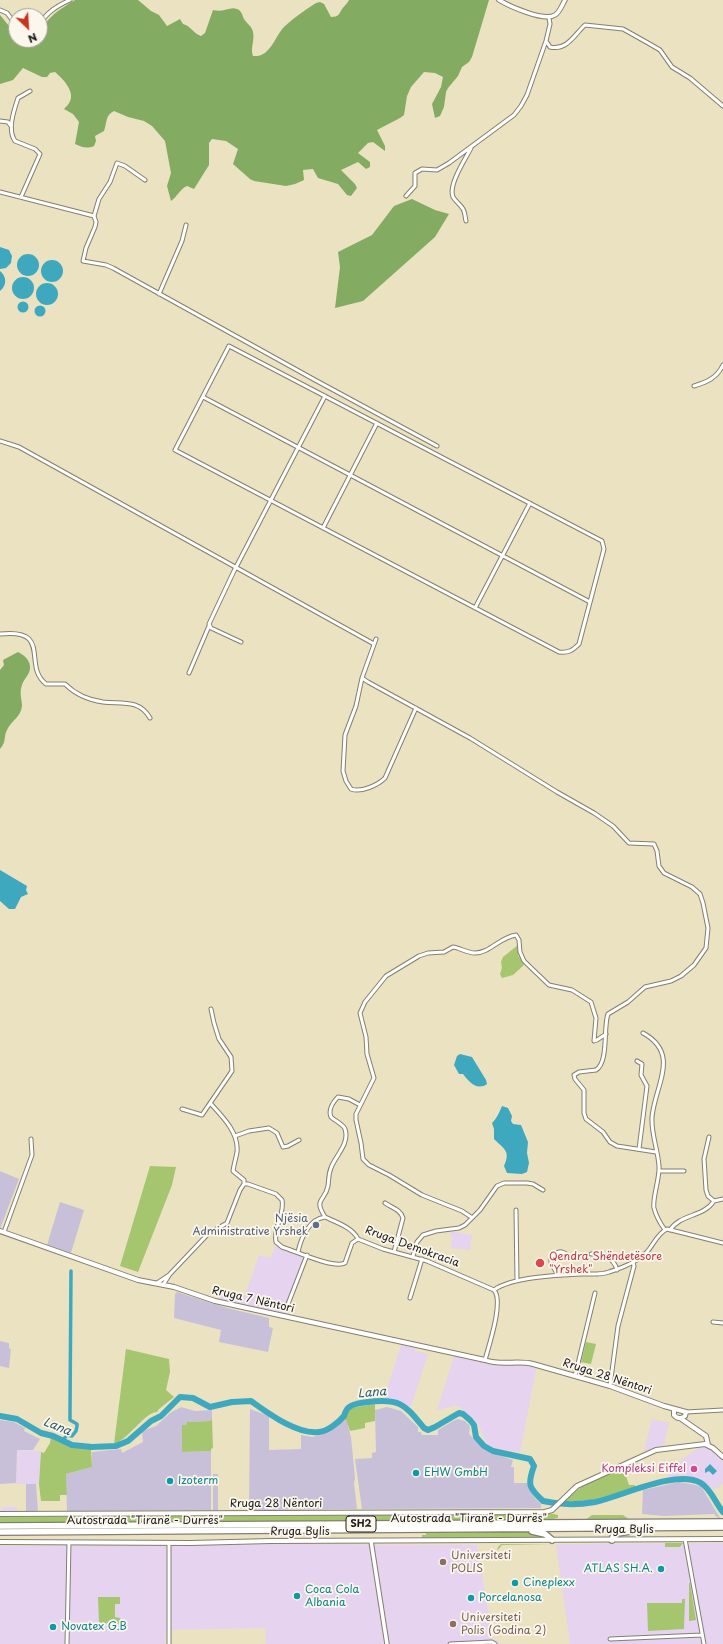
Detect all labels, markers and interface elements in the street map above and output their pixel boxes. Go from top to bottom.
north arrow [8,8,48,48]
text: N [25,29,40,48]
place label: Njësia Administrative Yrshek [192,1212,308,1238]
marker: Njësia Administrative Yrshek [311,1220,321,1230]
street label: Rruga Demokracia [363,1224,461,1270]
place label: Qendra Shëndetësore "Yrshek" [549,1250,662,1276]
marker: Qendra Shëndetësore "Yrshek" [534,1257,546,1269]
street label: Rruga 7 Nëntori [210,1284,296,1316]
street label: Rruga 28 Nëntori [561,1356,653,1398]
water label: Lana [357,1385,387,1401]
water label: Lana [41,1415,73,1439]
place label: Kompleksi Eiffel [601,1462,686,1476]
marker: Kompleksi Eiffel [689,1464,699,1474]
place label: EHW GmbH [424,1466,488,1480]
marker: EHW GmbH [411,1468,421,1478]
place label: Izoterm [178,1474,218,1488]
marker: Izoterm [165,1476,175,1486]
street label: Rruga 28 Nëntori [230,1497,322,1511]
street label: Autostrada "Tiranë - Durrës" [391,1512,547,1526]
street label: Autostrada "Tiranë - Durrës" [67,1514,223,1528]
road number: SH2 [346,1516,376,1532]
street label: Rruga Bylis [594,1523,654,1537]
street label: Rruga Bylis [270,1525,330,1539]
place label: Universiteti POLIS [451,1549,511,1575]
marker: Universiteti POLIS [438,1557,448,1567]
place label: ATLAS SH.A. [584,1562,653,1576]
marker: ATLAS SH.A. [656,1564,666,1574]
place label: Cineplexx [523,1576,575,1590]
marker: Cineplexx [510,1578,520,1588]
place label: Coca Cola Albania [305,1583,359,1609]
marker: Coca Cola Albania [292,1591,302,1601]
place label: Porcelanosa [479,1591,542,1605]
marker: Porcelanosa [466,1593,476,1603]
place label: Universiteti Polis (Godina 2) [461,1611,546,1637]
marker: Universiteti Polis (Godina 2) [448,1619,458,1629]
place label: Novatex G.B [61,1620,127,1634]
marker: Novatex G.B [48,1622,58,1632]

